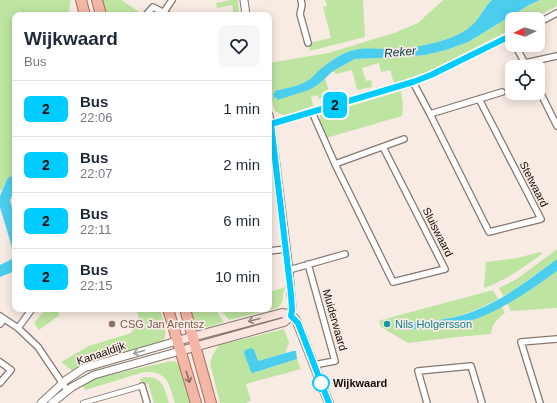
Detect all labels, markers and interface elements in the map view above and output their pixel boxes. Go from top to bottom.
north arrow [505,12,545,52]
map controls [505,12,545,100]
button: heart [218,25,260,67]
text: Wijkwaard [24,28,118,49]
water label: Reker [383,44,418,60]
text: Bus [24,54,46,69]
button: locate [505,60,545,100]
line badge: 2 [322,92,348,118]
text: Bus [80,93,108,110]
text: 2 [331,97,339,113]
text: 1 min [223,100,260,117]
text: 2 [42,101,50,117]
text: 22:06 [80,110,113,125]
text: Bus [80,149,108,166]
text: 2 min [223,156,260,173]
text: 2 [42,157,50,173]
street label: Stetwaard [517,159,551,209]
text: 22:07 [80,166,113,181]
text: Bus [80,205,108,222]
street label: Sluiswaard [420,205,456,259]
text: 6 min [223,212,260,229]
text: 2 [42,213,50,229]
text: 22:11 [80,222,112,237]
text: Bus [80,261,108,278]
text: 10 min [215,268,260,285]
text: 2 [42,269,50,285]
text: 22:15 [80,278,113,293]
street label: Muiderwaard [320,288,350,352]
one-way arrow [248,317,261,324]
place label: CSG Jan Arentsz [120,318,204,330]
place label: Nils Holgersson [395,318,472,330]
marker: CSG Jan Arentsz [107,319,117,329]
marker: Nils Holgersson [382,319,392,329]
street label: Kanaaldijk [75,339,127,367]
one-way arrow [133,349,146,356]
one-way arrow [185,370,192,383]
marker: Wijkwaard [312,374,330,392]
place label: Wijkwaard [333,377,387,389]

